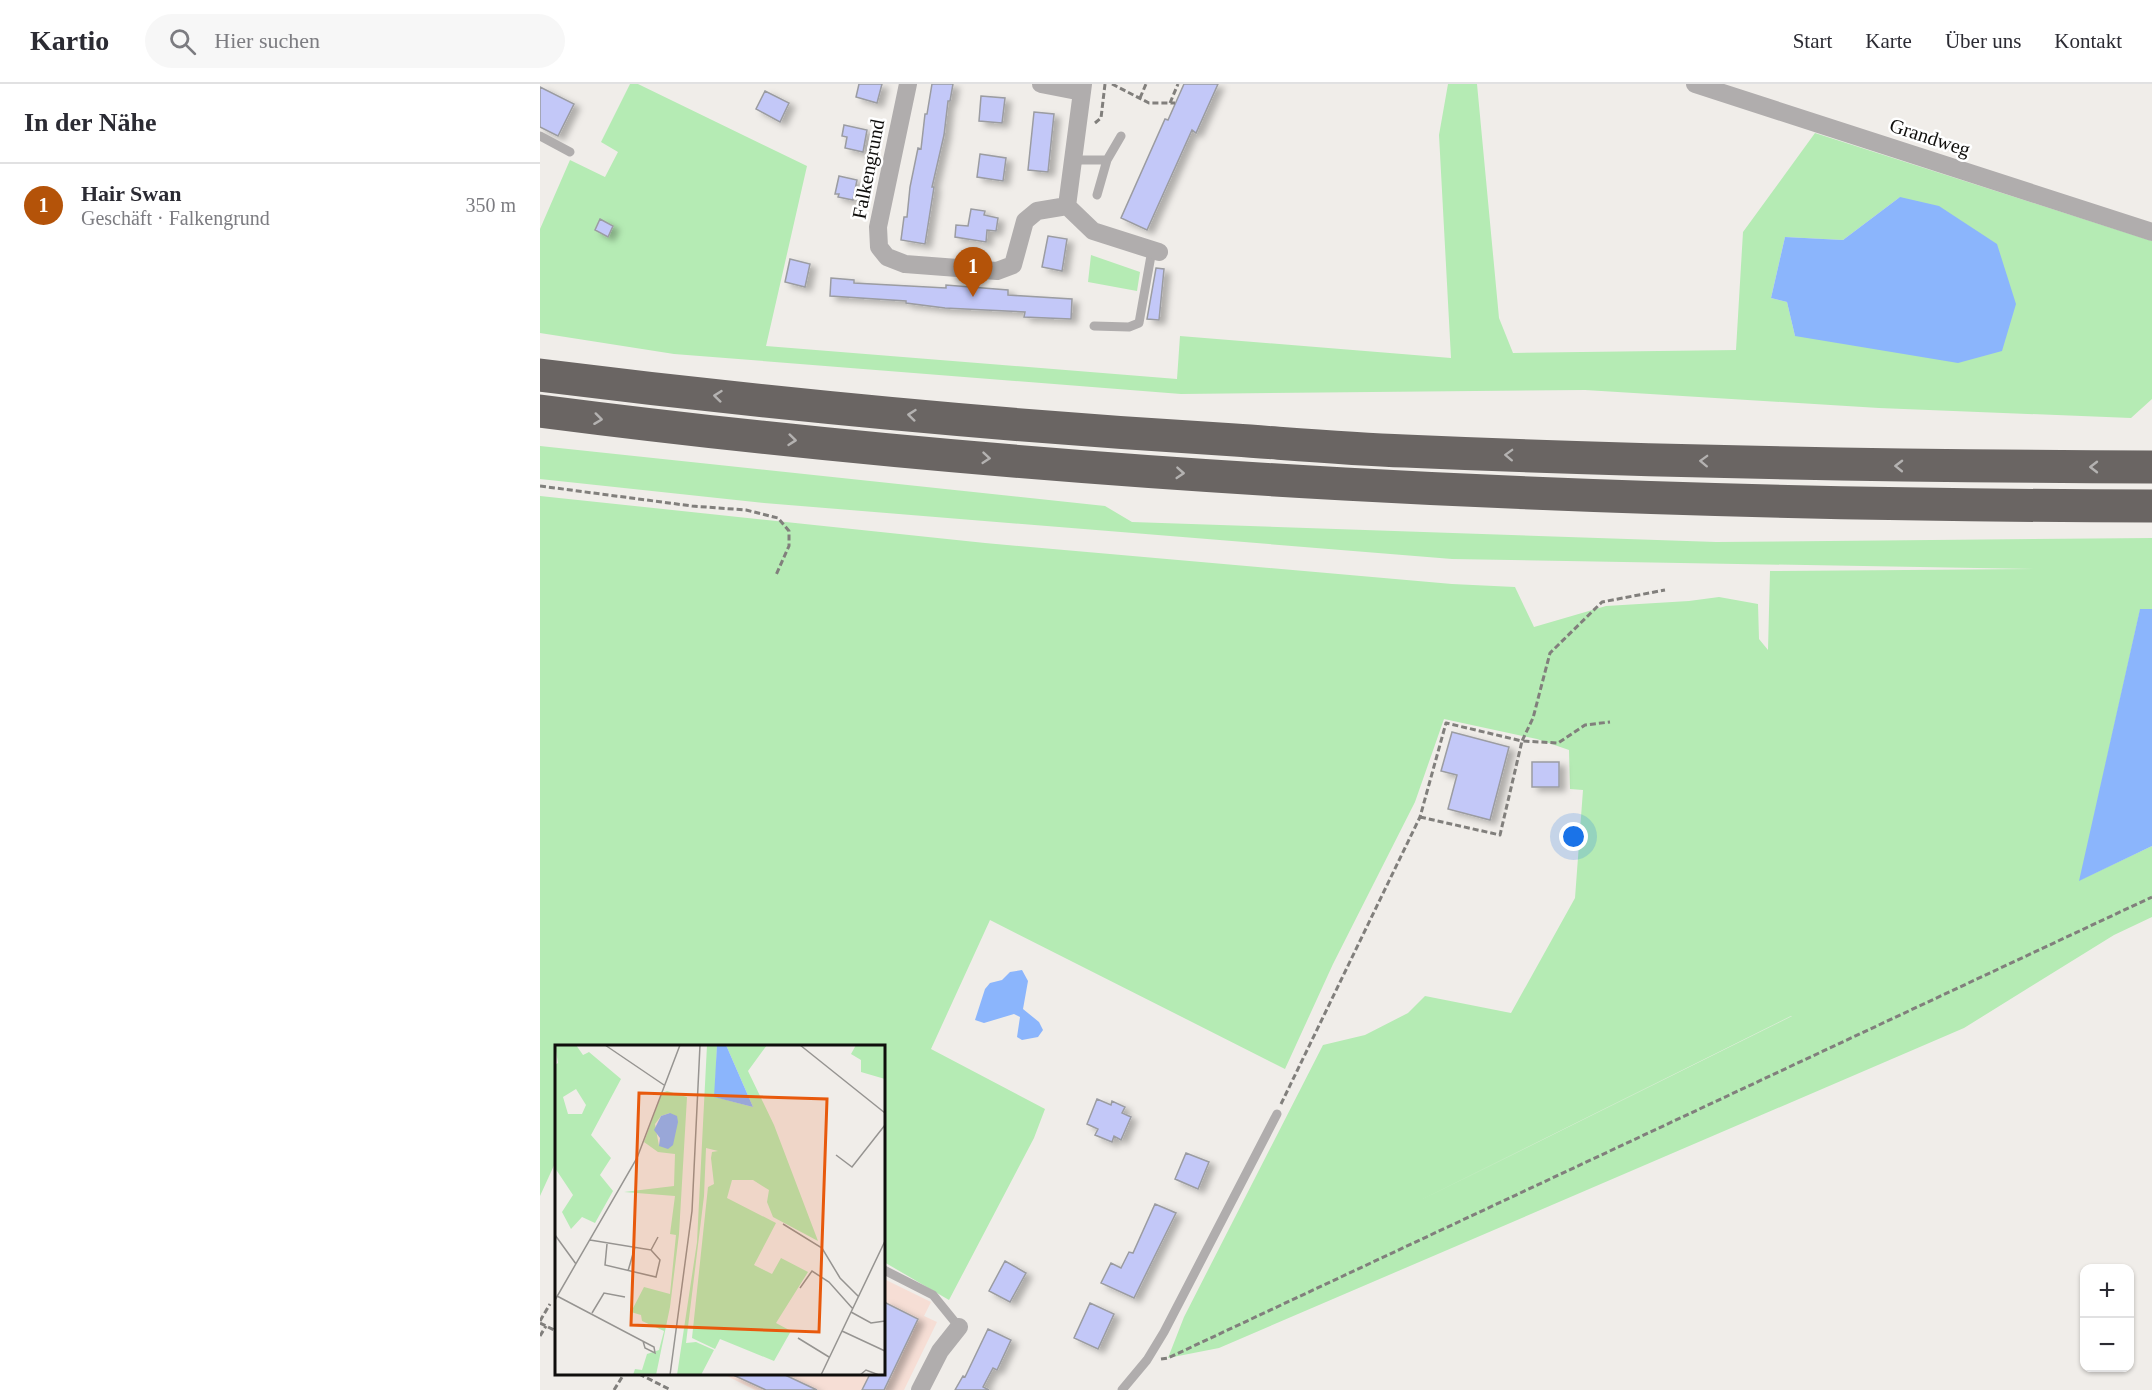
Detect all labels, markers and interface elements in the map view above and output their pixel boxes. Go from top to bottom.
search box [145,14,565,68]
text: Kartio [30,25,109,56]
icon: search [166,25,199,58]
text: Hier suchen [214,28,320,53]
text: Start [1793,29,1832,53]
text: Karte [1865,29,1912,53]
text: Über uns [1945,29,2021,53]
text: Kontakt [2054,29,2122,53]
text: In der Nähe [24,108,156,137]
street label: Grandweg [1887,114,1973,161]
street label: Falkengrund [848,117,889,221]
text: Hair Swan [81,181,181,206]
text: 1 [39,194,49,216]
text: 350 m [465,194,516,216]
text: Geschäft · Falkengrund [81,207,270,229]
pin: 1 [954,248,992,297]
one-way arrow [714,390,723,403]
one-way arrow [908,409,917,422]
one-way arrow [593,412,603,424]
one-way arrow [787,433,796,446]
one-way arrow [1504,448,1513,461]
one-way arrow [981,452,990,465]
one-way arrow [1699,455,1708,468]
one-way arrow [1894,460,1903,472]
one-way arrow [2089,461,2098,473]
one-way arrow [1176,466,1185,479]
your location [1559,822,1588,851]
inset map [555,1045,885,1375]
map controls [2080,1264,2134,1372]
button: + [2080,1264,2134,1318]
button: − [2080,1318,2134,1372]

